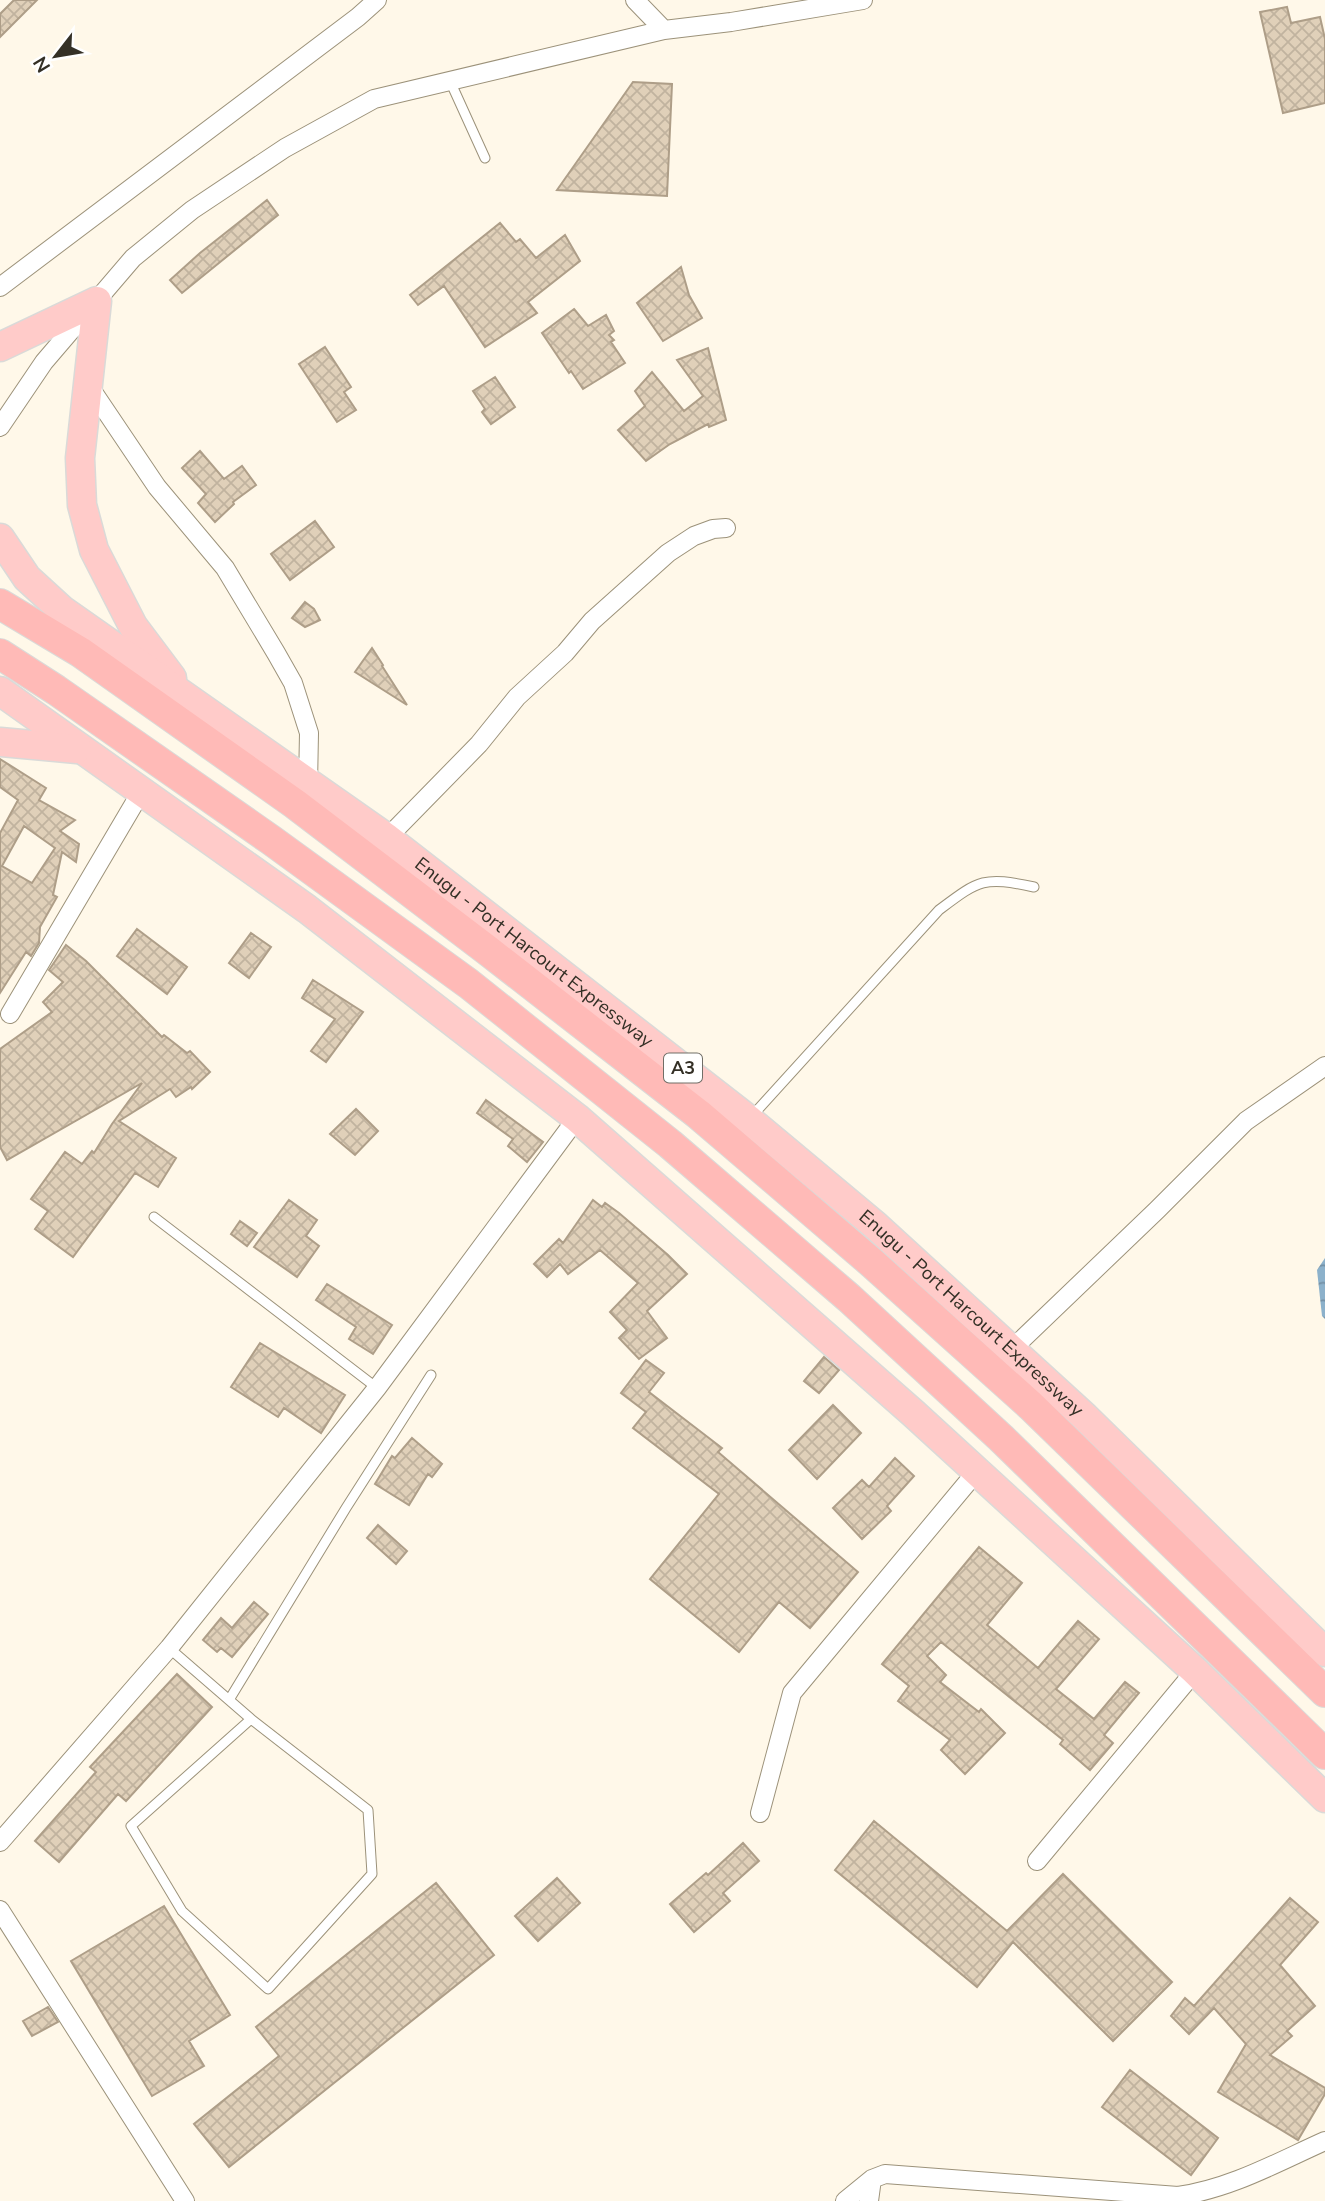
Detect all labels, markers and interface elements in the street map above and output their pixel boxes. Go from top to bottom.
north arrow [21,21,91,91]
text: N [27,51,57,77]
street label: Enugu - Port Harcourt Expressway [409,851,659,1054]
road number: A3 [664,1054,702,1083]
street label: Enugu - Port Harcourt Expressway [853,1204,1089,1423]

